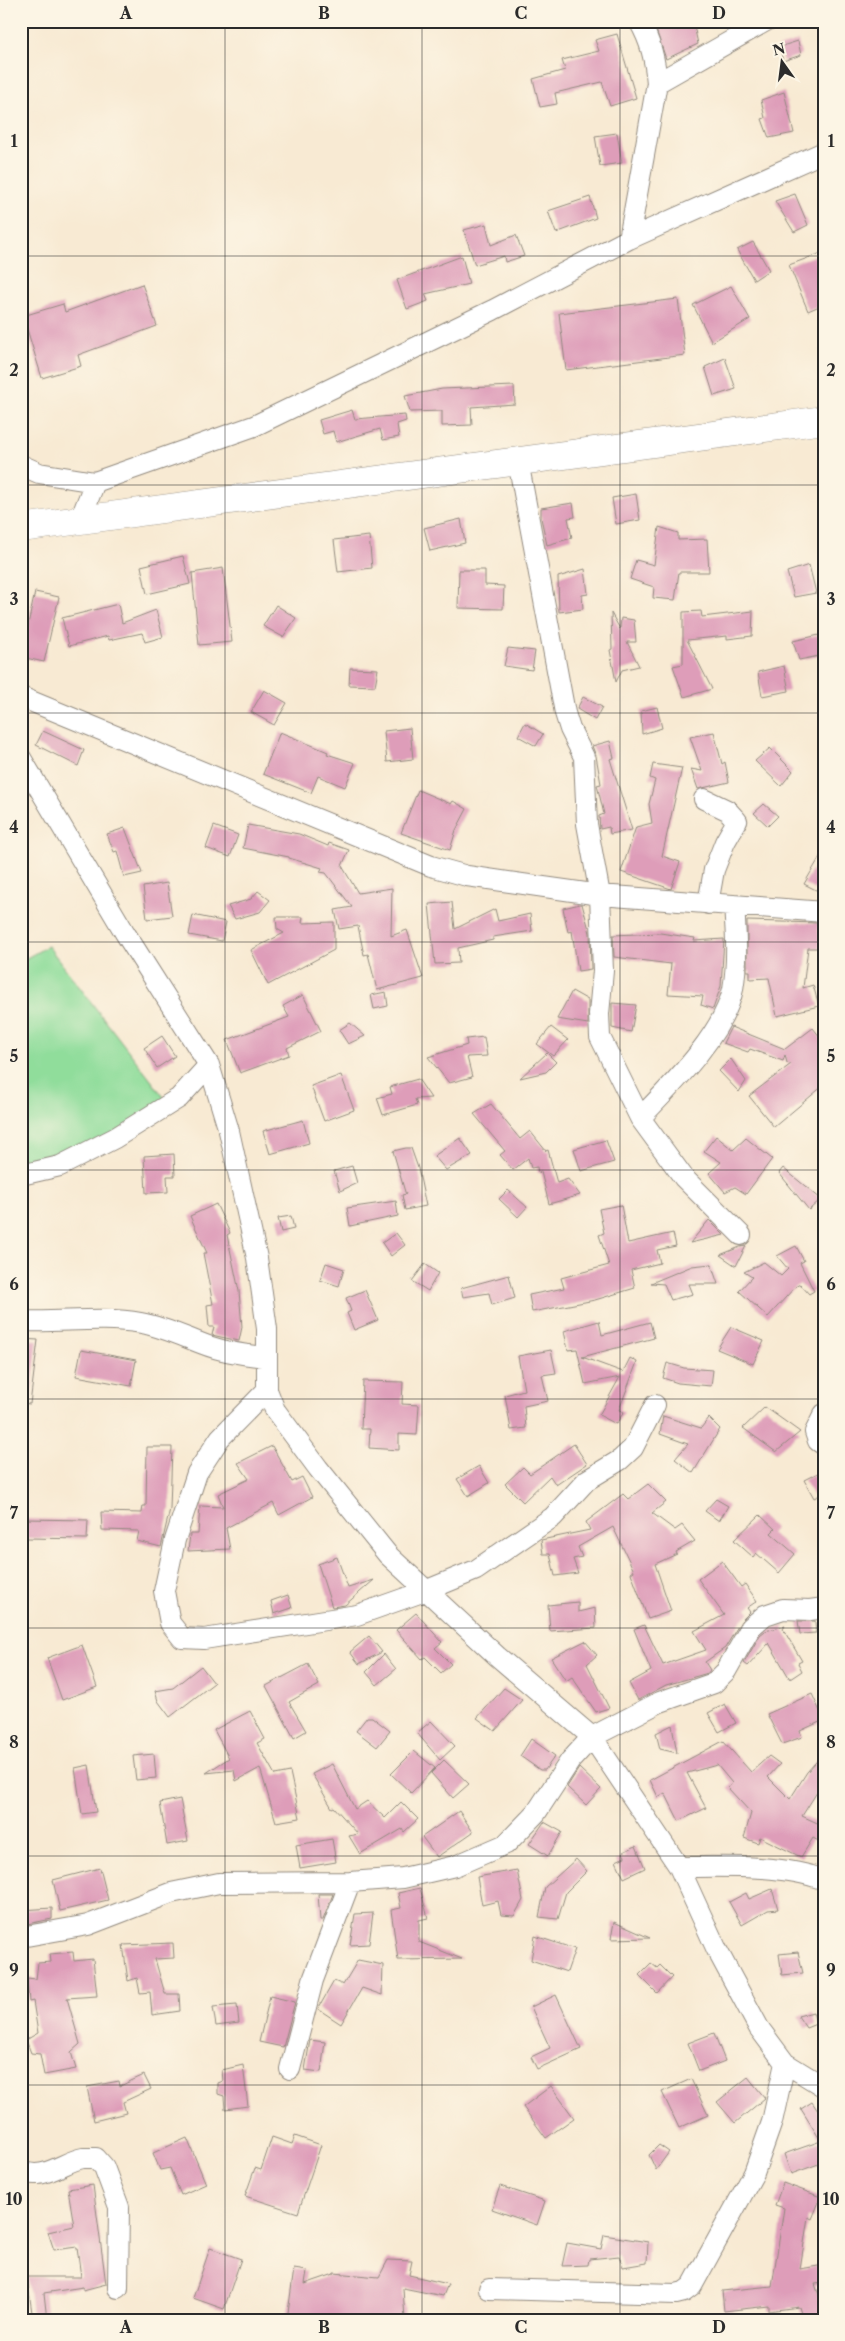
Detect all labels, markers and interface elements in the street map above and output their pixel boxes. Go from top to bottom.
text: A [119,3,133,23]
text: B [318,3,330,23]
text: C [515,3,527,23]
text: D [712,3,726,23]
north arrow [758,38,808,88]
text: N [771,39,787,60]
text: 1 [10,131,18,151]
text: 1 [827,131,835,151]
text: 2 [9,360,19,380]
text: 2 [826,360,836,380]
text: 3 [9,589,19,609]
text: 3 [826,589,836,609]
text: 4 [9,817,19,837]
text: 4 [826,817,836,837]
text: 5 [10,1046,19,1066]
text: 5 [827,1046,836,1066]
text: 6 [9,1274,19,1294]
text: 6 [826,1274,836,1294]
text: 7 [10,1503,19,1523]
text: 7 [827,1503,836,1523]
text: 8 [9,1732,19,1752]
text: 8 [826,1732,836,1752]
text: 9 [9,1960,19,1980]
text: 9 [826,1960,836,1980]
text: 10 [5,2189,23,2209]
text: 10 [822,2189,840,2209]
text: A [119,2317,133,2337]
text: B [318,2317,330,2337]
text: C [515,2317,527,2337]
text: D [712,2317,726,2337]

